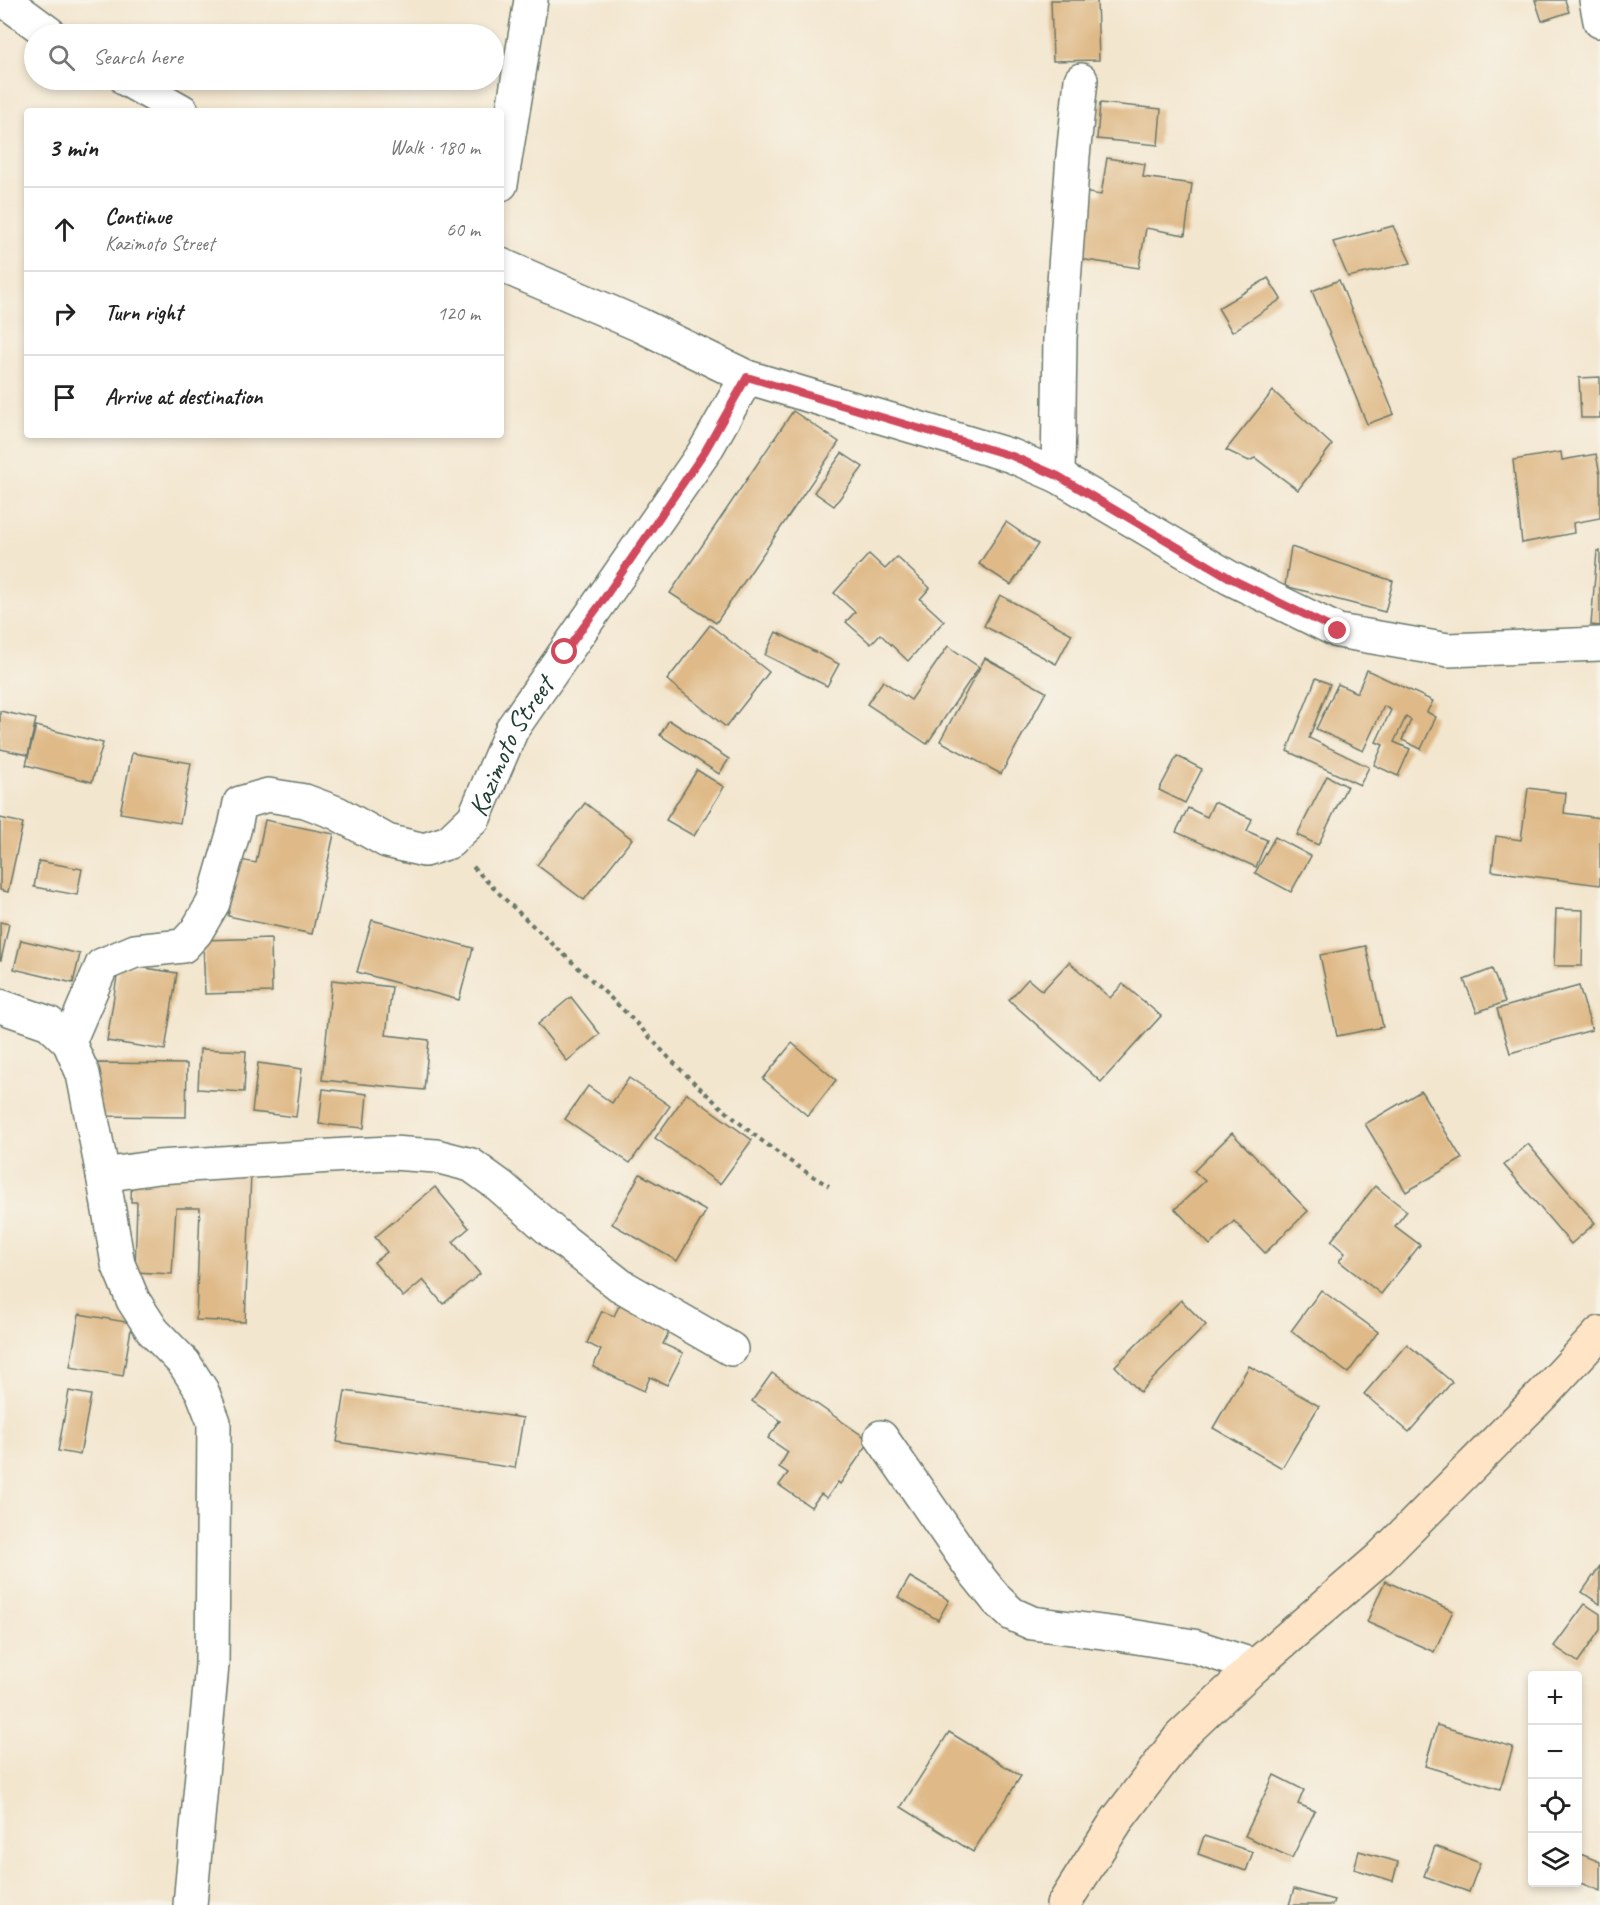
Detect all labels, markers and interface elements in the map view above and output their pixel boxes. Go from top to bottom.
search box [24,24,504,90]
icon: search [45,41,78,74]
text: Search here [93,43,183,71]
text: 3 min [48,131,98,164]
text: Walk · 180 m [390,135,480,160]
text: Continue [105,203,171,231]
icon: ahead [48,213,81,246]
text: 60 m [446,217,480,242]
text: Kazimoto Street [105,231,214,256]
icon: right [48,297,81,330]
text: Turn right [105,299,182,327]
text: 120 m [437,301,480,326]
icon: arrive [48,381,81,414]
text: Arrive at destination [105,383,262,411]
route end [1324,617,1350,643]
route start [551,638,577,664]
street label: Kazimoto Street [460,666,563,821]
map controls [1528,1671,1582,1887]
button: + [1528,1671,1582,1725]
button: − [1528,1725,1582,1779]
button: locate [1528,1779,1582,1833]
button: layers [1528,1833,1582,1887]

